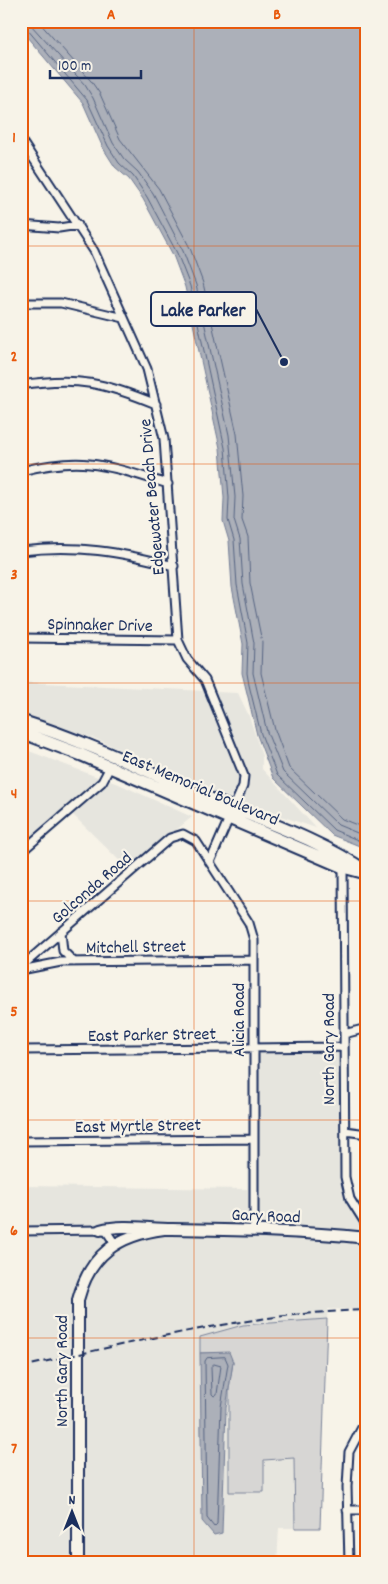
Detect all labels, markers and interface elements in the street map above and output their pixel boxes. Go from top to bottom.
text: A [107,4,116,27]
text: B [273,4,281,27]
scale bar [50,48,141,80]
text: 100 m [58,56,91,78]
text: 1 [12,127,16,150]
callout: Lake Parker [151,292,256,326]
text: Lake Parker [161,299,246,326]
text: 2 [11,346,18,369]
street label: Edgewater Beach Drive [134,417,173,576]
text: 3 [10,564,18,587]
street label: Spinnaker Drive [47,613,153,640]
street label: East Memorial Boulevard [118,745,282,834]
text: 4 [11,783,17,806]
street label: Golconda Road [47,847,138,931]
street label: Mitchell Street [86,935,187,962]
street label: Alicia Road [228,983,253,1057]
street label: North Gary Road [318,993,343,1105]
text: 5 [10,1001,18,1024]
street label: East Parker Street [88,1023,217,1050]
street label: East Myrtle Street [75,1114,202,1141]
street label: Gary Road [231,1204,301,1231]
text: 6 [10,1220,18,1243]
street label: North Gary Road [51,1315,76,1427]
text: 7 [11,1438,17,1461]
north arrow [48,1486,98,1536]
text: N [69,1491,76,1511]

